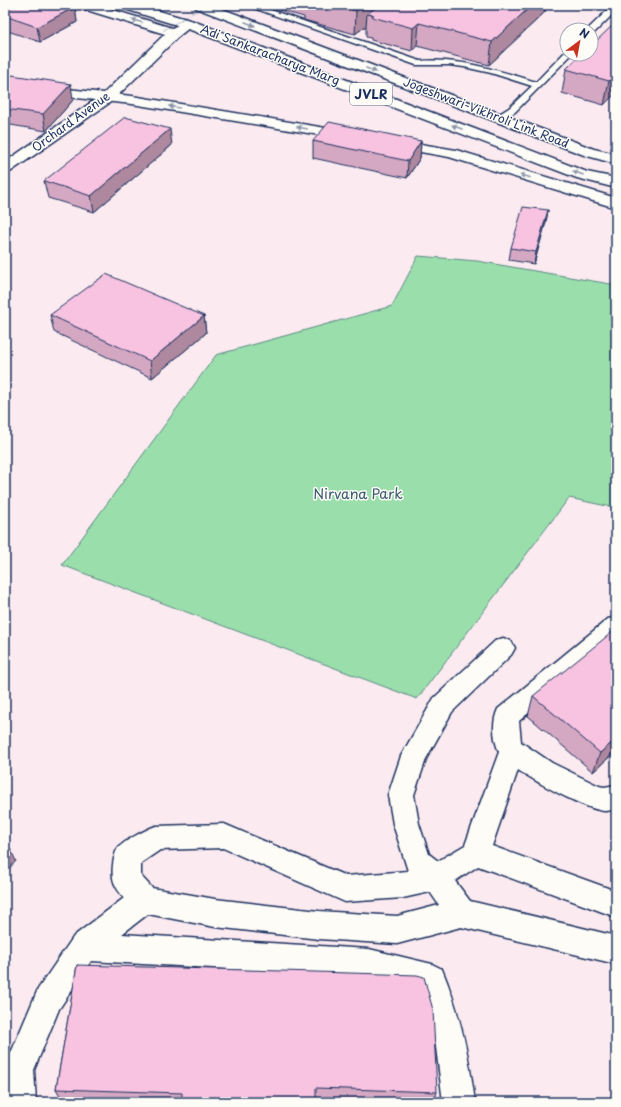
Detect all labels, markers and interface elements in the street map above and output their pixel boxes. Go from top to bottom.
one-way arrow [130,18,142,24]
street label: Adi Sankaracharya Marg [198,19,343,89]
one-way arrow [244,21,256,27]
north arrow [559,22,599,62]
text: N [576,24,593,43]
one-way arrow [366,67,378,73]
street label: Jogeshwari-Vikhroli Link Road [401,72,572,152]
road number: JVLR [350,83,392,105]
street label: Orchard Avenue [28,86,113,156]
one-way arrow [168,104,180,110]
one-way arrow [451,123,463,129]
one-way arrow [296,125,309,131]
one-way arrow [572,170,584,176]
one-way arrow [519,173,531,179]
park label: Nirvana Park [313,483,403,504]

